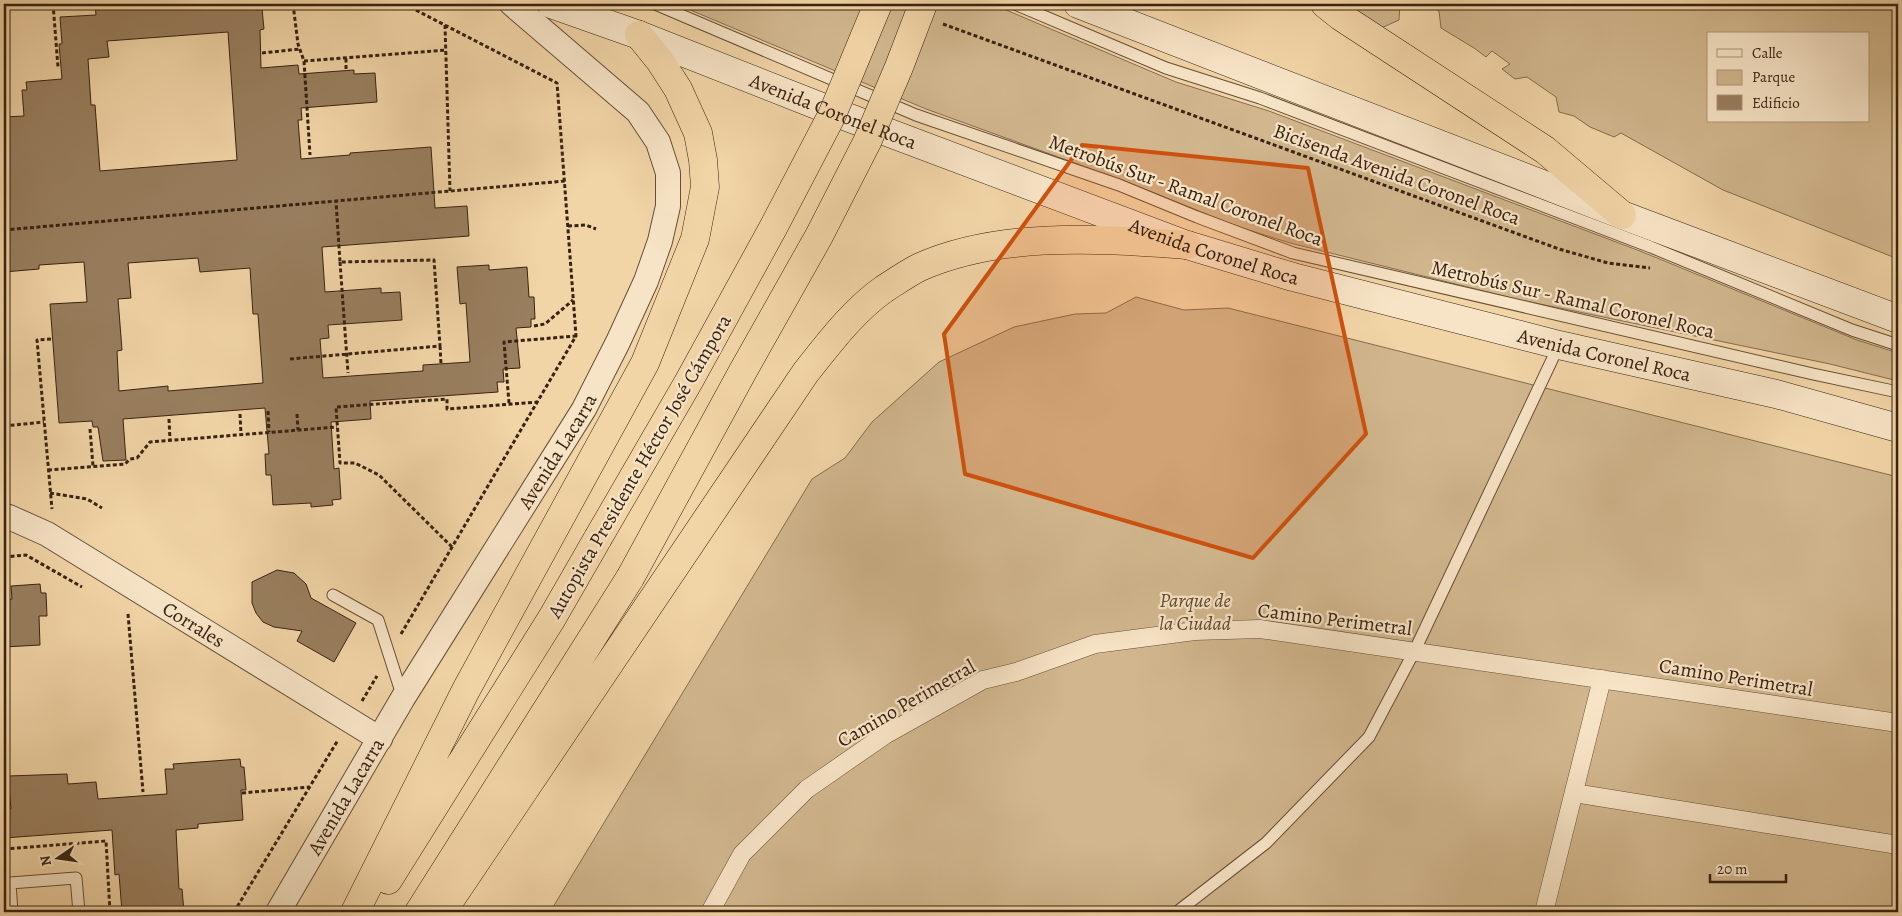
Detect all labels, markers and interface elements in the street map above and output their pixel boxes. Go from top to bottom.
legend [1707,32,1870,122]
text: Calle [1752,43,1783,63]
street label: Avenida Coronel Roca [745,67,921,156]
text: Parque [1752,67,1795,87]
text: Edificio [1752,93,1800,113]
street label: Bicisenda Avenida Coronel Roca [1270,117,1524,232]
street label: Metrobús Sur - Ramal Coronel Roca [1045,128,1327,253]
street label: Avenida Coronel Roca [1124,211,1302,292]
street label: Metrobús Sur - Ramal Coronel Roca [1429,254,1718,345]
street label: Autopista Presidente Héctor José Cámpora [541,309,738,624]
street label: Avenida Coronel Roca [1514,322,1694,389]
street label: Avenida Lacarra [511,389,604,515]
park label: Parque de la Ciudad [1159,587,1232,637]
street label: Corrales [157,595,230,654]
street label: Camino Perimetral [1256,597,1414,642]
street label: Camino Perimetral [1657,652,1815,703]
street label: Camino Perimetral [832,653,980,754]
street label: Avenida Lacarra [301,733,391,861]
north arrow [32,834,82,884]
scale bar [1710,851,1786,883]
text: N [35,854,56,868]
text: 20 m [1717,859,1748,879]

